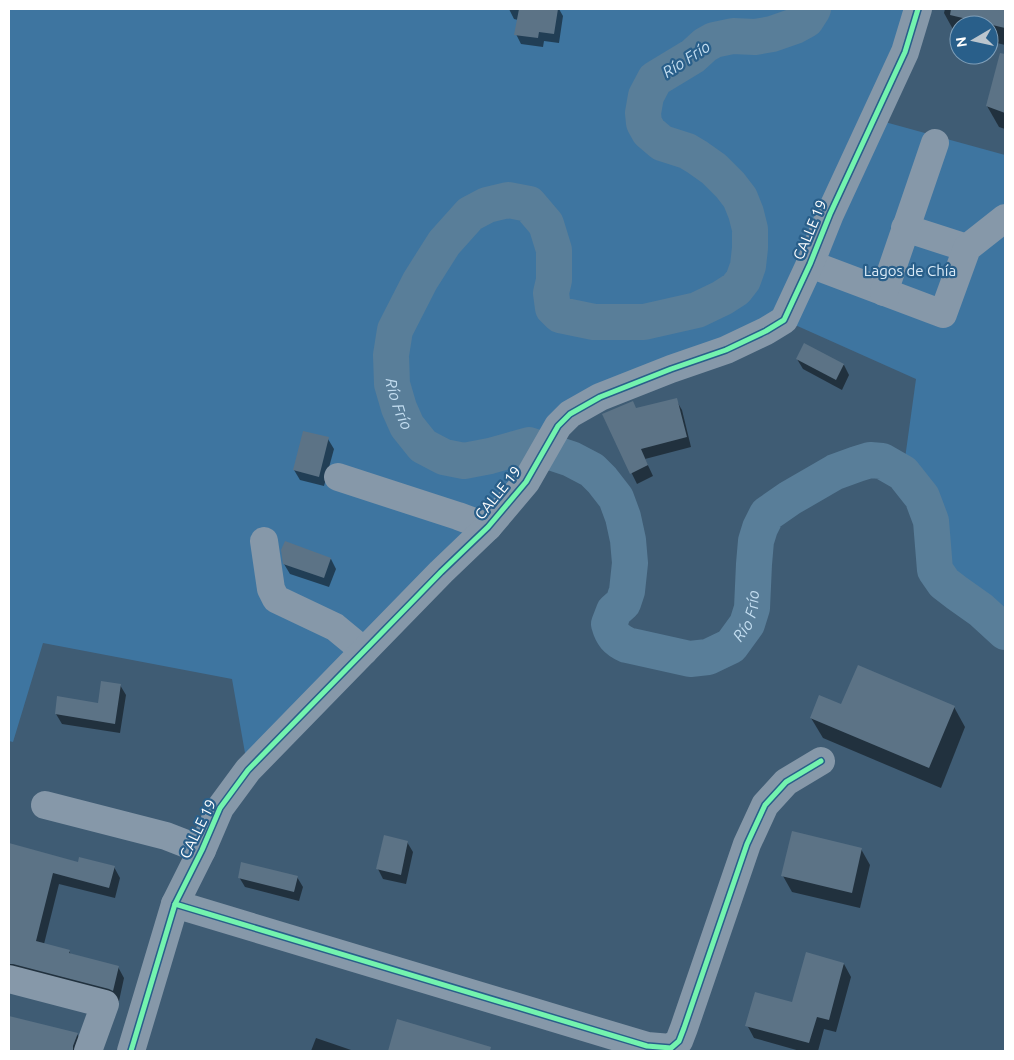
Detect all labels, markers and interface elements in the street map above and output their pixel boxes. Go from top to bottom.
north arrow [949,15,999,65]
text: N [952,36,970,48]
water label: Río Frío [659,37,713,81]
street label: CALLE 19 [789,197,830,262]
park label: Lagos de Chía [864,262,956,279]
water label: Río Frío [383,378,417,433]
street label: CALLE 19 [471,463,524,523]
water label: Río Frío [729,590,762,644]
street label: CALLE 19 [176,797,219,861]

